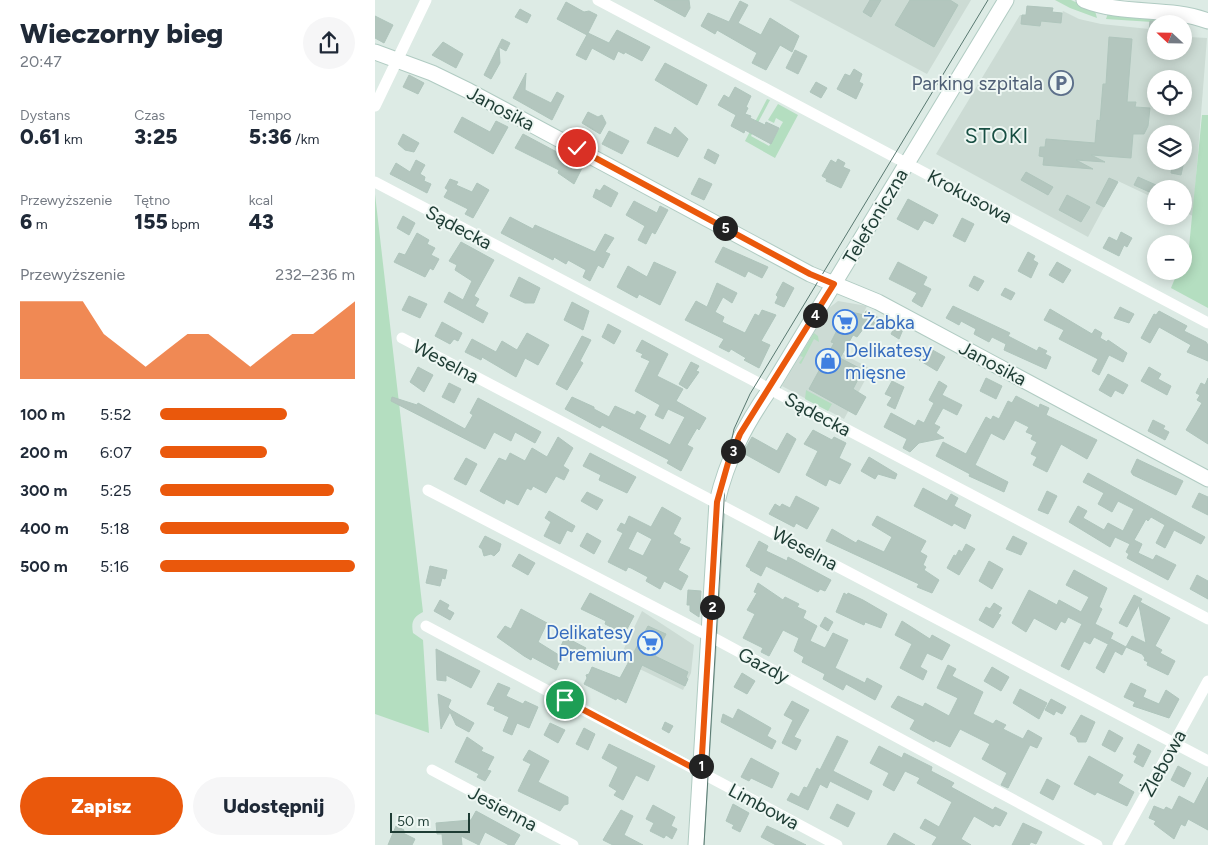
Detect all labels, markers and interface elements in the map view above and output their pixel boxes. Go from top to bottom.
north arrow [1147,15,1193,60]
map controls [1147,15,1192,280]
text: Wieczorny bieg [20,16,223,50]
button: share [303,17,355,69]
text: 20:47 [20,52,62,71]
parking icon: Parking szpitala [1048,70,1074,96]
button: locate [1147,70,1192,115]
place label: Parking szpitala [911,72,1043,95]
street label: Janosika [463,81,538,136]
text: Dystans [20,107,70,124]
text: Czas [134,107,165,124]
text: Tempo [249,107,291,124]
district label: STOKI [965,123,1029,148]
text: 0.61 [20,124,61,149]
text: 3:25 [134,124,178,149]
text: 5:36 [249,124,292,149]
button: layers [1147,125,1192,170]
pin [556,127,598,169]
text: km [61,131,83,148]
text: /km [292,131,319,148]
icon: check [563,134,591,162]
street label: Telefoniczna [838,164,913,268]
street label: Krokusowa [923,165,1016,228]
button: + [1147,180,1192,225]
text: Przewyższenie [20,192,112,209]
text: Tętno [134,192,170,209]
text: kcal [249,192,273,209]
street label: Sądecka [422,200,496,254]
text: 6 [20,209,32,234]
text: 155 [134,209,168,234]
text: 43 [249,209,274,234]
text: m [32,216,48,233]
text: bpm [168,216,200,233]
pin: 5 [713,216,737,240]
text: 5 [721,220,730,237]
button: − [1147,235,1192,280]
text: Przewyższenie [20,265,125,284]
text: 232–236 m [275,265,355,284]
pin: 4 [803,302,827,328]
text: 4 [811,307,820,324]
supermarket icon: Żabka [832,309,858,335]
place label: Żabka [863,311,915,334]
street label: Weselna [409,334,483,388]
street label: Janosika [955,336,1030,391]
place label: Delikatesy mięsne [845,339,932,384]
shop icon: Delikatesy mięsne [815,348,841,374]
street label: Sądecka [781,387,855,441]
text: 100 m [20,405,65,424]
text: 5:52 [100,405,131,424]
pin: 3 [721,438,745,464]
text: 200 m [20,443,68,462]
text: 6:07 [100,443,132,462]
text: 3 [730,443,737,460]
text: 300 m [20,481,67,500]
text: 5:25 [100,481,131,500]
text: 400 m [20,519,69,538]
text: 5:18 [100,519,130,538]
street label: Weselna [768,521,842,575]
text: 500 m [20,557,68,576]
text: 5:16 [100,557,129,576]
pin: 2 [699,594,725,620]
text: 2 [708,599,717,616]
place label: Delikatesy Premium [546,621,633,666]
supermarket icon: Delikatesy Premium [637,630,663,656]
street label: Gazdy [734,642,793,688]
pin [544,679,586,721]
icon: arrive [551,686,579,714]
street label: Żlebowa [1136,726,1191,801]
pin: 1 [689,754,713,778]
text: 1 [699,758,704,775]
button: Zapisz [20,777,183,835]
button: Udostępnij [193,777,355,835]
street label: Limbowa [724,778,803,835]
street label: Jesienna [464,781,541,836]
scale bar [390,810,470,833]
text: 50 m [397,813,429,830]

